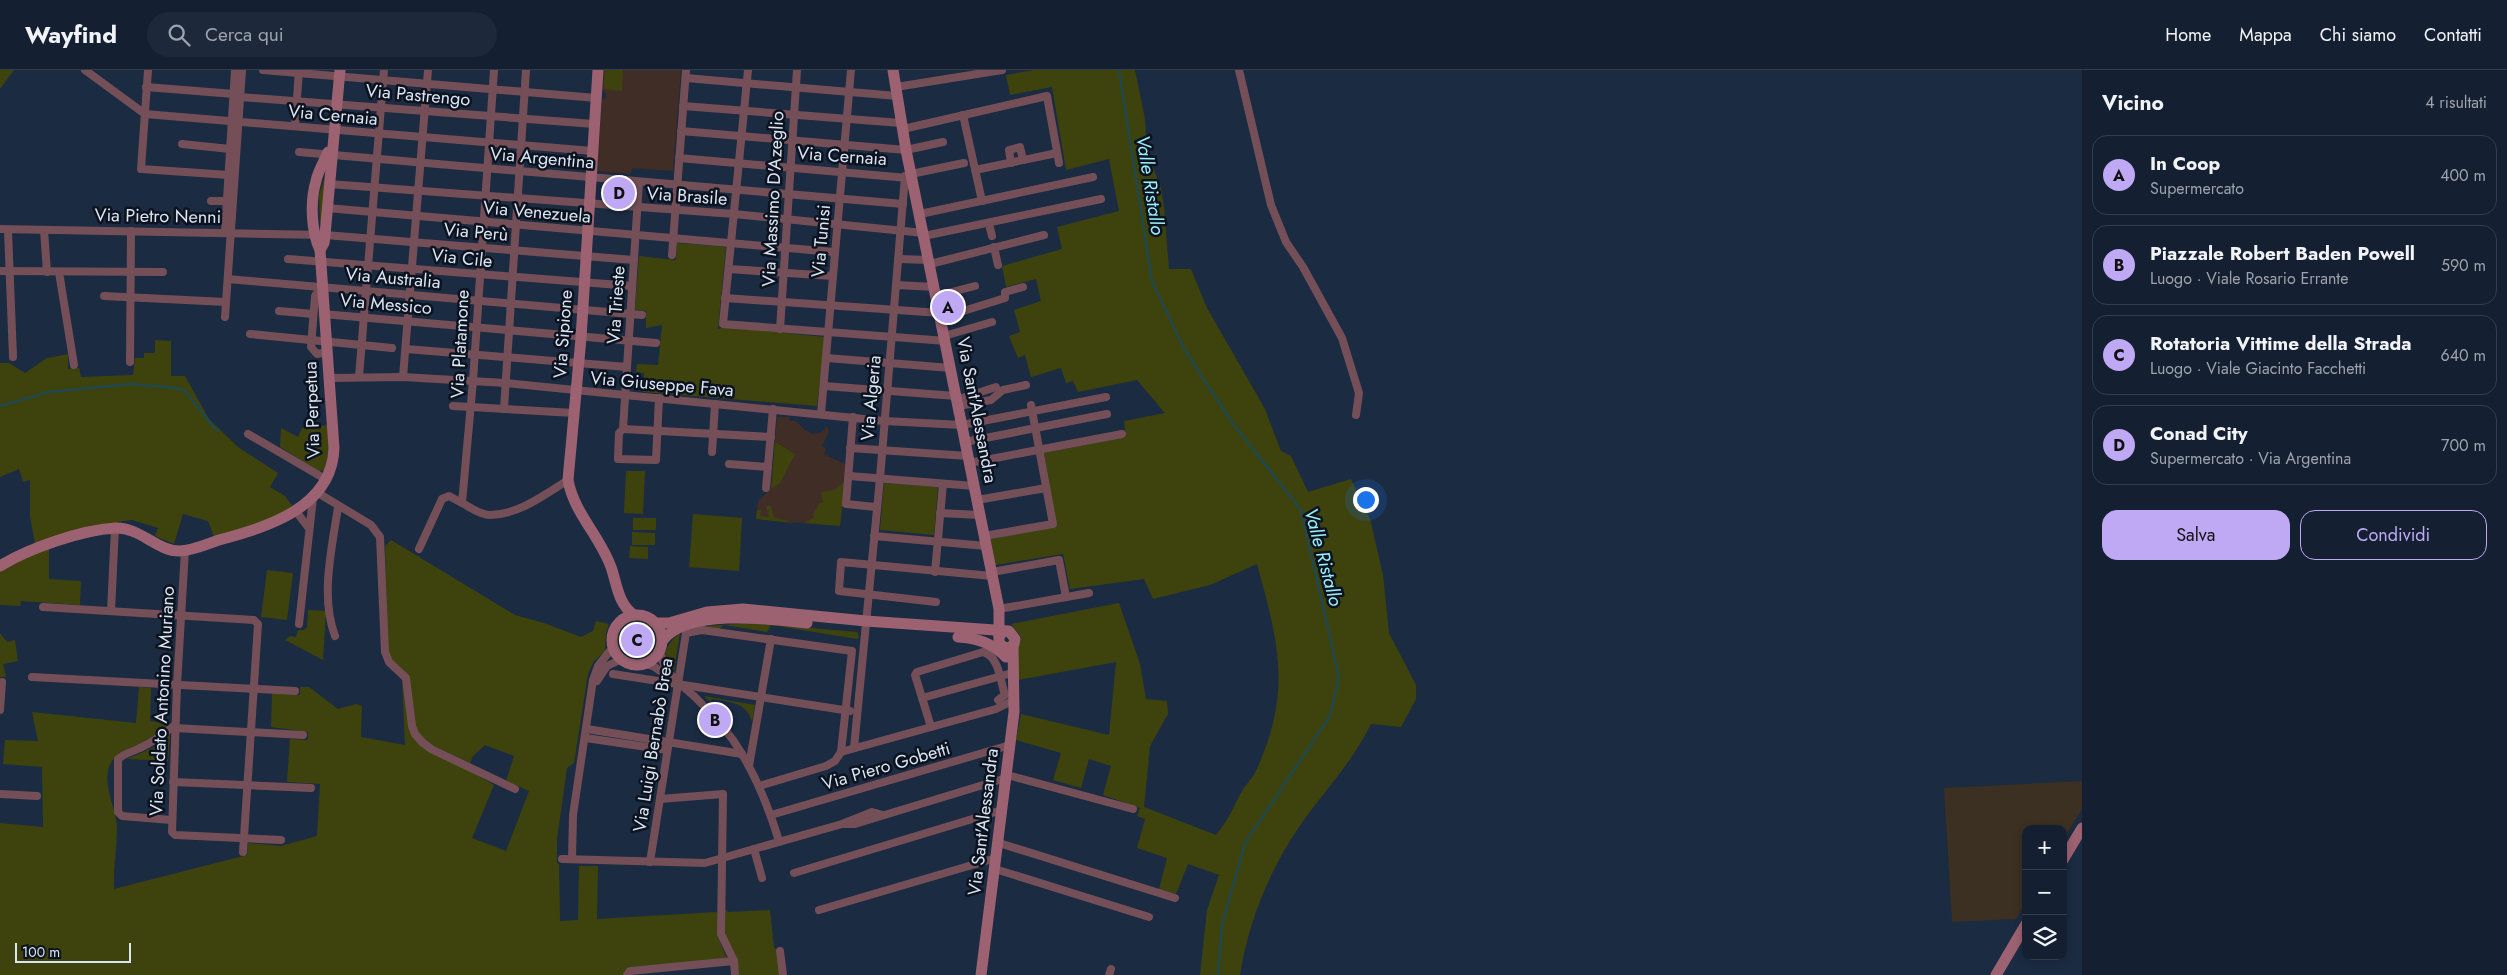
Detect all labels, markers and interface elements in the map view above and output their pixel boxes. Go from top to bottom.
search box [147,12,497,57]
text: Wayfind [25,17,117,52]
icon: search [165,21,193,49]
text: Cerca qui [205,21,284,48]
text: Home [2165,22,2211,48]
text: Mappa [2239,22,2292,48]
text: Chi siamo [2320,22,2396,48]
text: Contatti [2424,22,2482,48]
street label: Via Pastrengo [365,77,472,113]
text: Vicino [2102,88,2164,118]
text: 4 risultati [2425,91,2487,114]
street label: Via Cernaia [287,98,379,132]
street label: Via Massimo D'Azeglio [755,110,791,288]
water label: Valle Ristallo [1129,133,1172,237]
street label: Via Argentina [489,140,595,176]
street label: Via Cernaia [796,140,888,172]
text: In Coop [2150,150,2220,177]
text: A [2113,164,2125,187]
text: 400 m [2440,164,2486,187]
pin: D [603,174,635,212]
text: Supermercato [2150,177,2244,200]
street label: Via Brasile [646,180,728,212]
street label: Via Venezuela [482,194,592,230]
street label: Via Pietro Nenni [94,202,222,230]
street label: Via Tunisi [805,203,837,279]
street label: Via Perù [443,216,509,248]
text: Piazzale Robert Baden Powell [2150,240,2415,267]
street label: Via Cile [430,242,494,274]
text: B [2114,254,2124,277]
text: 590 m [2441,254,2486,277]
street label: Via Australia [344,261,442,295]
street label: Via Trieste [600,265,632,345]
text: Luogo · Viale Rosario Errante [2150,267,2348,290]
street label: Via Messico [339,287,433,321]
pin: A [932,288,964,326]
street label: Via Platamone [444,289,476,399]
street label: Via Sipione [547,289,579,379]
text: Rotatoria Vittime della Strada [2150,330,2411,357]
street label: Via Sant'Alessandra [950,335,1004,485]
text: C [2113,344,2125,367]
text: 640 m [2441,344,2486,367]
street label: Via Algeria [854,354,888,442]
text: Luogo · Viale Giacinto Facchetti [2150,357,2366,380]
street label: Via Perpetua [297,361,327,459]
street label: Via Giuseppe Fava [589,365,735,403]
text: Conad City [2150,420,2248,447]
text: D [2113,434,2125,457]
text: 700 m [2441,434,2486,457]
text: Supermercato · Via Argentina [2150,447,2351,470]
your location [1353,487,1379,513]
water label: Valle Ristallo [1297,505,1350,609]
button: Salva [2102,510,2290,560]
button: Condividi [2300,510,2487,560]
street label: Via Soldato Antonino Muriano [143,585,181,817]
pin: C [621,621,653,659]
street label: Via Luigi Bernabò Brea [626,656,680,834]
pin: B [699,701,731,739]
street label: Via Piero Gobetti [819,735,953,797]
street label: Via Sant'Alessandra [961,747,1005,897]
map controls [2022,825,2067,960]
button: + [2022,825,2067,870]
button: − [2022,870,2067,915]
button: layers [2022,915,2067,960]
scale bar [15,940,131,963]
text: 100 m [22,942,60,962]

